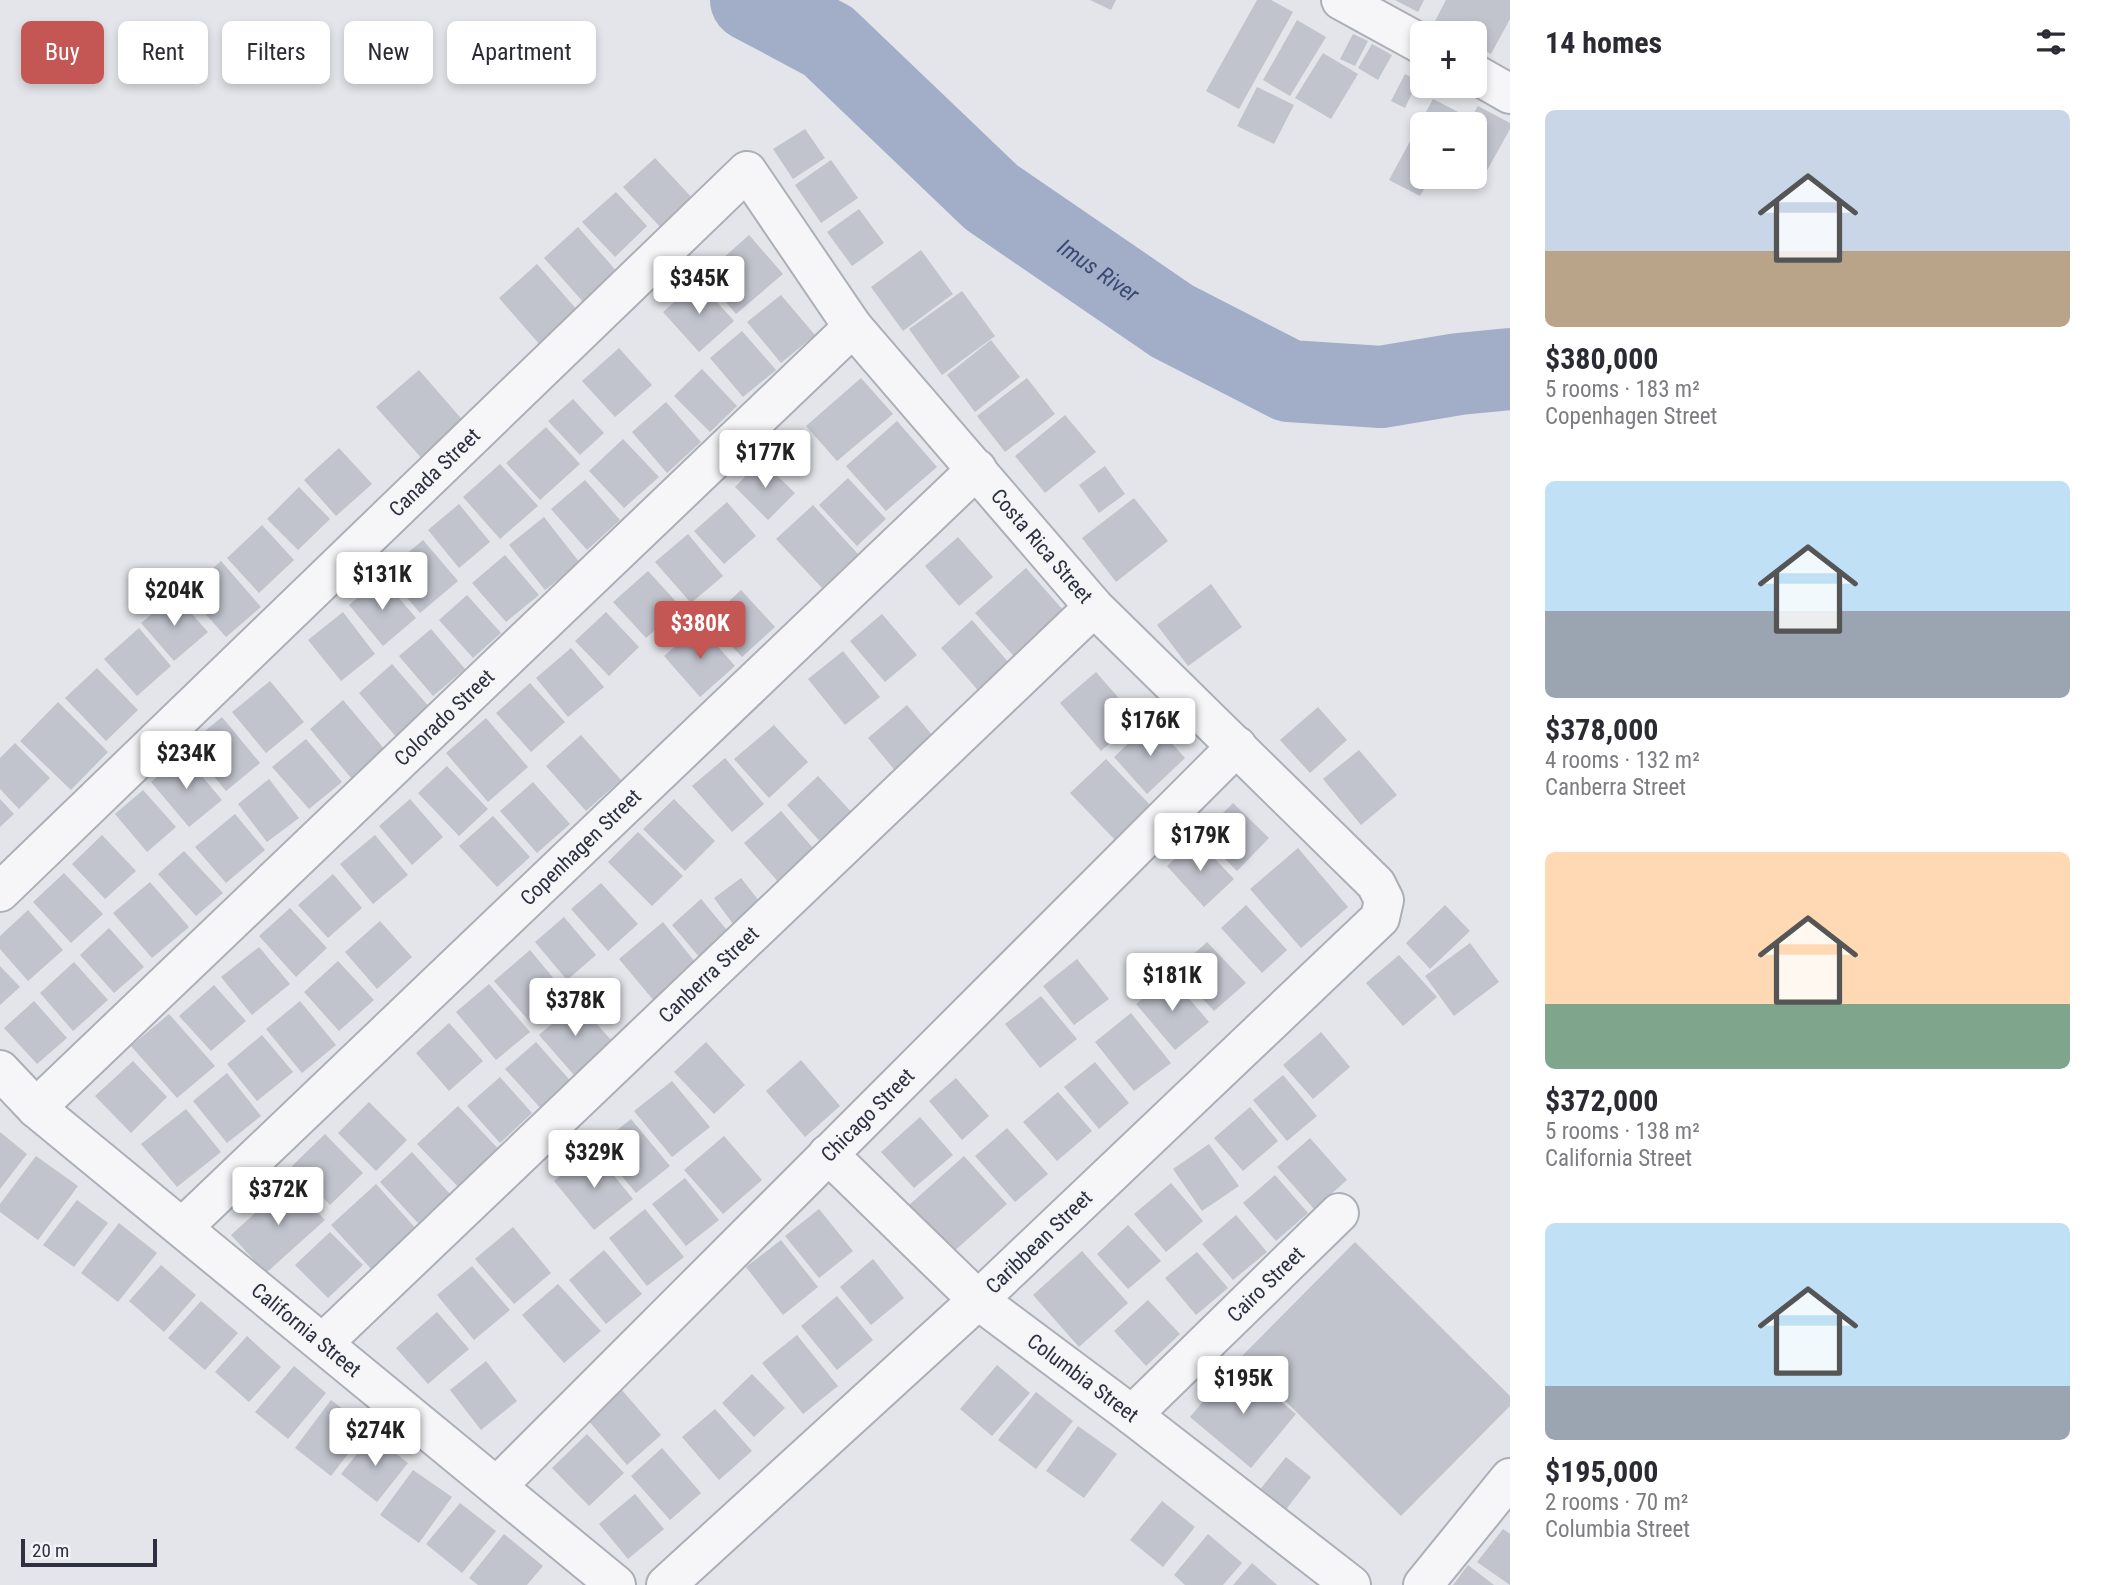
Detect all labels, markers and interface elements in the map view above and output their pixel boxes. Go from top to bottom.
chip: Buy [21,21,104,84]
chip: Rent [118,21,208,84]
chip: Filters [222,21,330,84]
chip: New [344,21,433,84]
chip: Apartment [447,21,596,84]
map controls [1410,21,1487,189]
button: + [1410,21,1487,98]
icon: filters [2032,23,2070,61]
text: 14 homes [1545,25,1662,60]
button: − [1410,112,1487,189]
icon: home [1745,155,1871,281]
water label: Imus River [1053,233,1145,308]
pin: $345K [650,256,748,316]
text: $345K [669,265,729,292]
text: $380,000 [1545,341,1658,376]
text: 5 rooms · 183 m² [1545,376,1700,403]
text: Copenhagen Street [1545,403,1717,430]
street label: Canada Street [384,423,485,522]
pin: $177K [716,430,814,490]
text: $177K [735,439,795,466]
street label: Costa Rica Street [986,484,1097,608]
icon: home [1745,526,1871,652]
pin: $131K [333,552,431,612]
text: $131K [352,561,412,588]
pin: $204K [125,568,223,628]
text: $204K [144,577,204,604]
pin: $380K [651,602,749,661]
text: $380K [670,610,730,637]
street label: Colorado Street [390,664,499,771]
pin: $176K [1101,698,1199,758]
text: $176K [1120,707,1180,734]
text: $378,000 [1545,712,1658,747]
pin: $234K [137,732,235,791]
text: $234K [156,740,216,767]
text: 4 rooms · 132 m² [1545,747,1700,774]
text: Canberra Street [1545,774,1686,801]
street label: Copenhagen Street [516,784,646,910]
pin: $179K [1151,814,1249,873]
text: $179K [1170,822,1230,849]
icon: home [1745,897,1871,1023]
street label: Canberra Street [654,921,764,1028]
pin: $181K [1123,954,1221,1013]
text: $181K [1142,962,1202,989]
pin: $378K [526,978,624,1038]
text: $378K [545,987,605,1014]
street label: Chicago Street [816,1064,919,1167]
text: $372,000 [1545,1083,1658,1118]
text: 5 rooms · 138 m² [1545,1118,1700,1145]
pin: $329K [545,1130,643,1190]
text: $329K [564,1139,624,1166]
text: California Street [1545,1145,1692,1172]
pin: $372K [229,1168,327,1227]
text: $372K [248,1176,308,1203]
street label: Caribbean Street [981,1185,1097,1299]
street label: Cairo Street [1223,1242,1309,1327]
icon: home [1745,1268,1871,1394]
street label: California Street [247,1278,366,1382]
street label: Columbia Street [1022,1329,1143,1427]
pin: $195K [1194,1356,1292,1416]
text: $195K [1213,1365,1273,1392]
pin: $274K [326,1408,424,1468]
text: $274K [345,1417,405,1444]
text: $195,000 [1545,1454,1658,1489]
text: 2 rooms · 70 m² [1545,1489,1688,1516]
text: Columbia Street [1545,1516,1690,1543]
scale bar [21,1536,158,1568]
text: 20 m [32,1539,69,1562]

